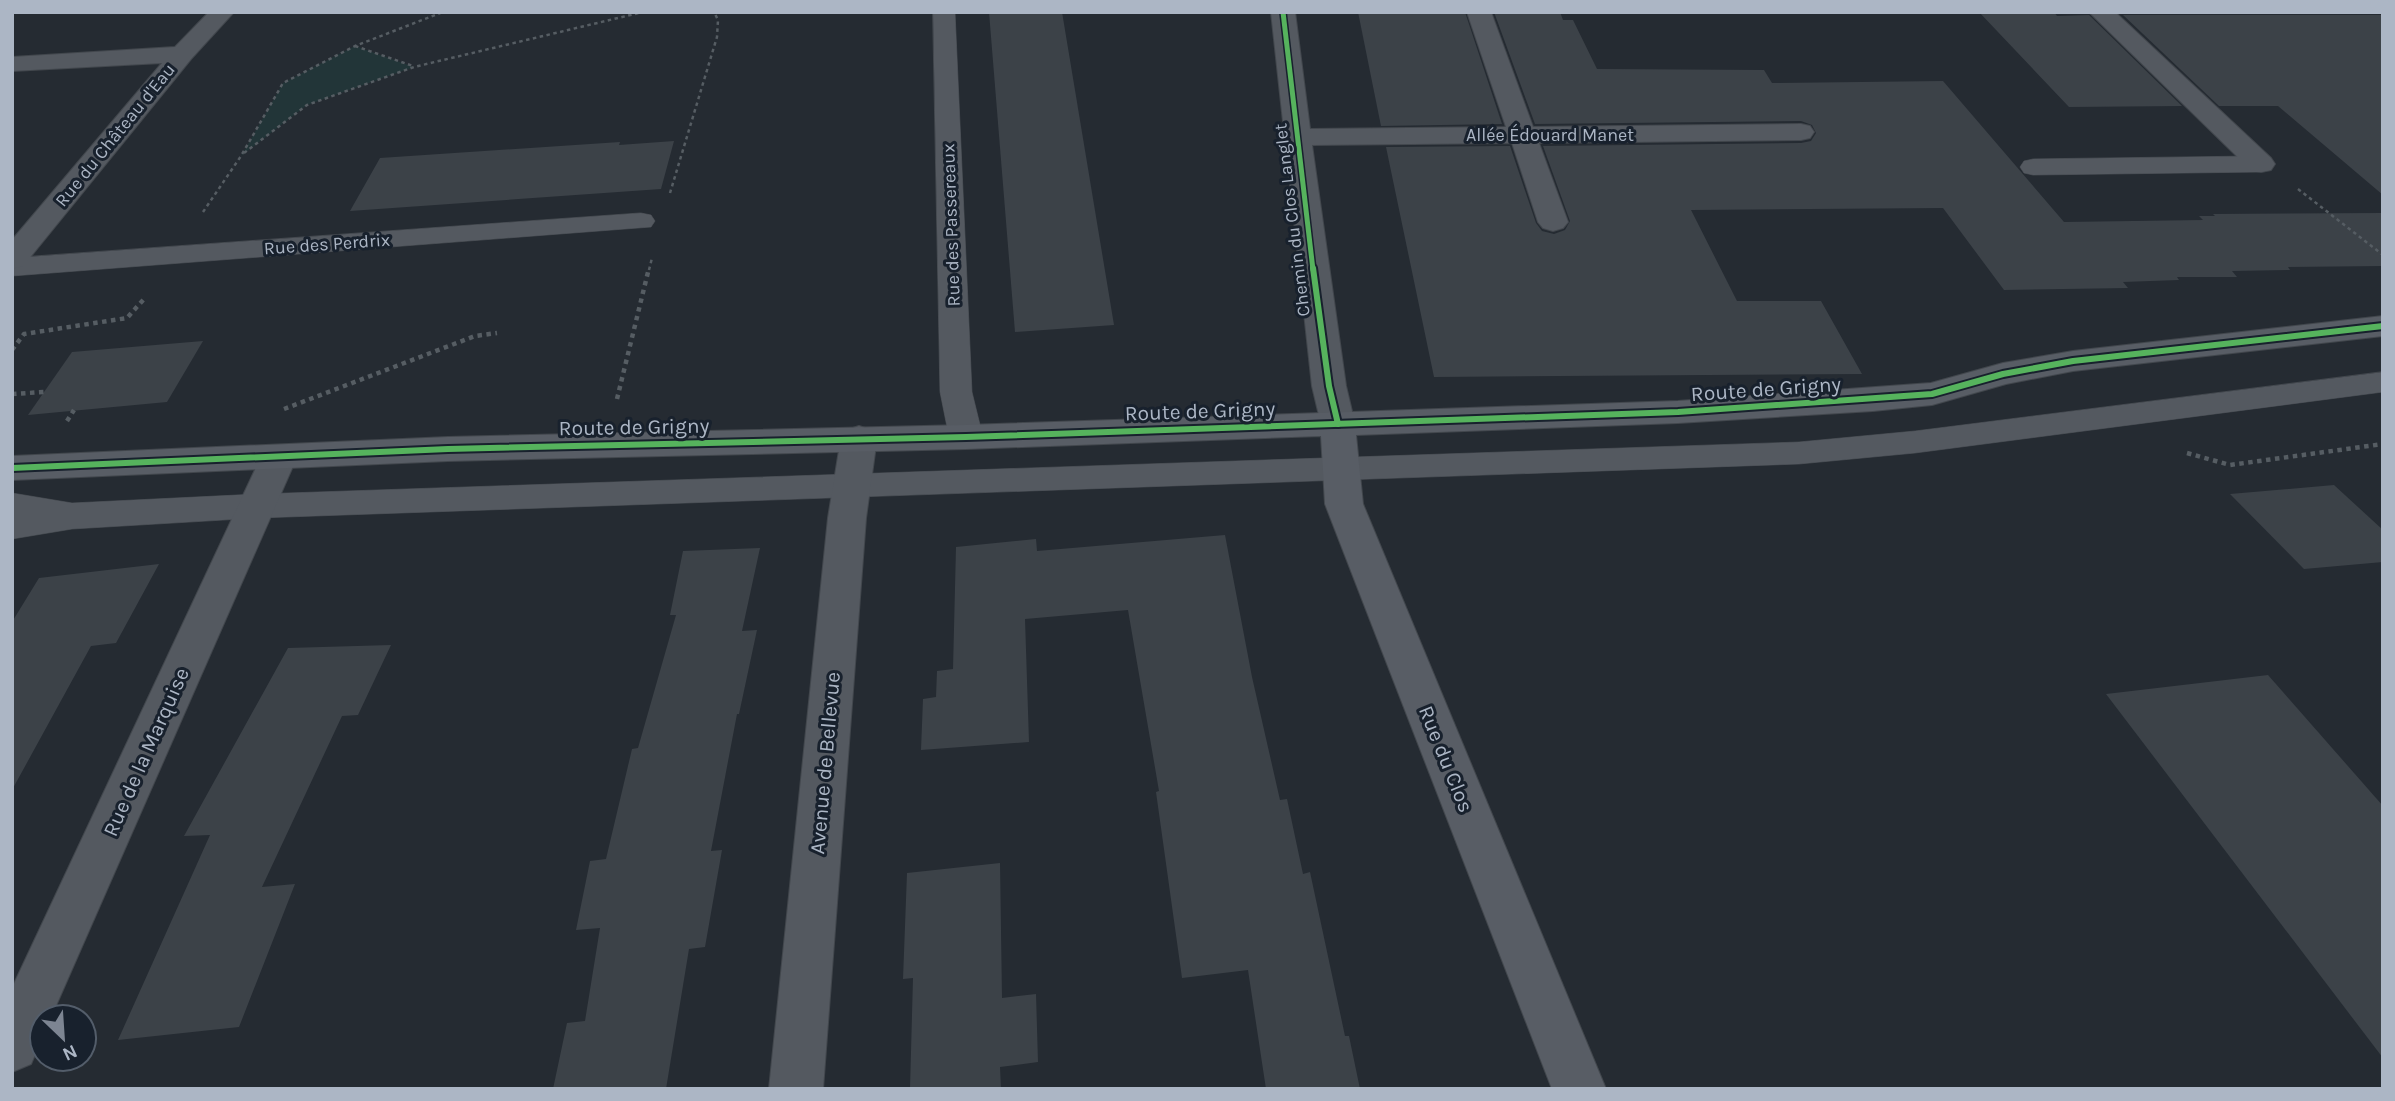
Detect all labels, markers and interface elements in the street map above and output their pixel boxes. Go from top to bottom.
street label: Rue du Château d'Eau [50,59,180,211]
street label: Chemin du Clos Langlet [1269,122,1315,318]
street label: Allée Édouard Manet [1466,123,1634,146]
street label: Rue des Passereaux [937,143,965,307]
street label: Rue des Perdrix [263,229,391,259]
street label: Route de Grigny [1690,372,1842,406]
street label: Route de Grigny [1124,396,1276,426]
street label: Route de Grigny [558,414,710,440]
street label: Rue de la Marquise [98,664,194,840]
street label: Avenue de Bellevue [805,671,845,855]
street label: Rue du Clos [1414,702,1478,816]
north arrow [28,1003,98,1073]
text: N [59,1040,81,1065]

